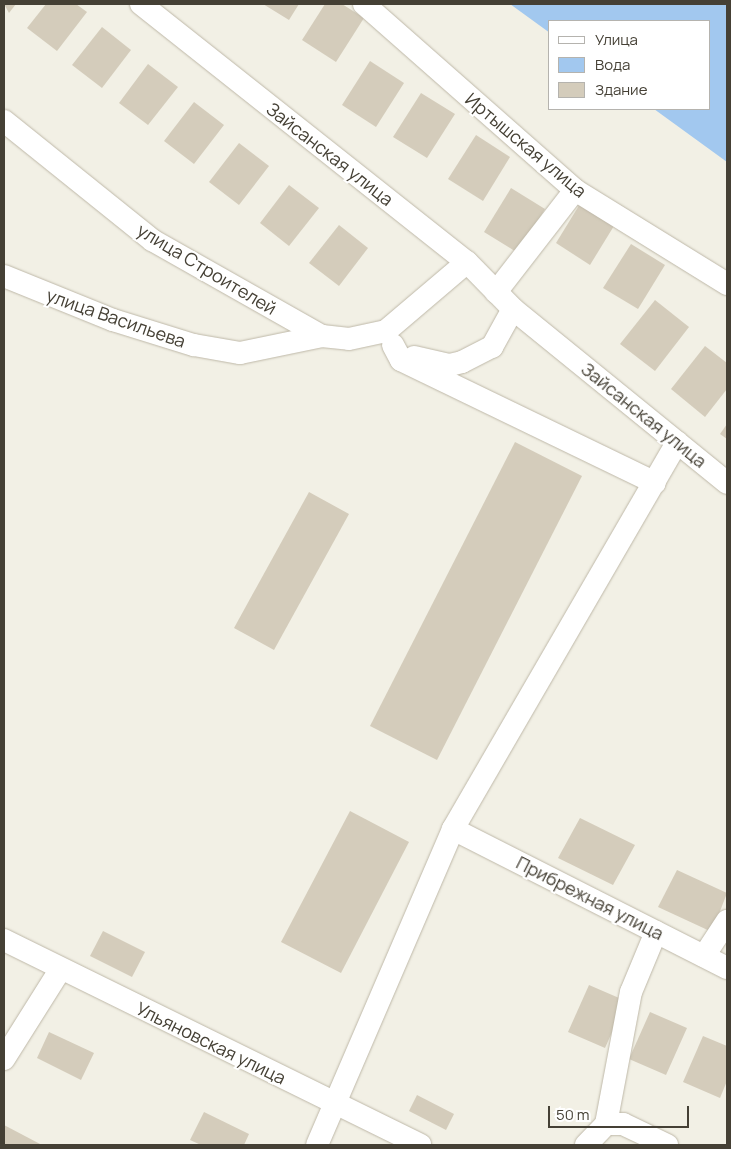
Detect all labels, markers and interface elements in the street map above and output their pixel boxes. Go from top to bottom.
legend [548,20,711,110]
text: Улица [595,29,638,50]
text: Вода [595,54,630,75]
text: Здание [595,79,647,100]
street label: Иртышская улица [461,88,591,202]
street label: Зайсанская улица [262,98,398,210]
street label: улица Строителей [133,219,281,319]
street label: улица Васильева [44,284,188,352]
street label: Зайсанская улица [577,358,711,472]
street label: Прибрежная улица [513,852,667,944]
street label: Ульяновская улица [133,997,289,1089]
scale bar [551,1096,692,1128]
text: 50 m [556,1104,590,1125]

